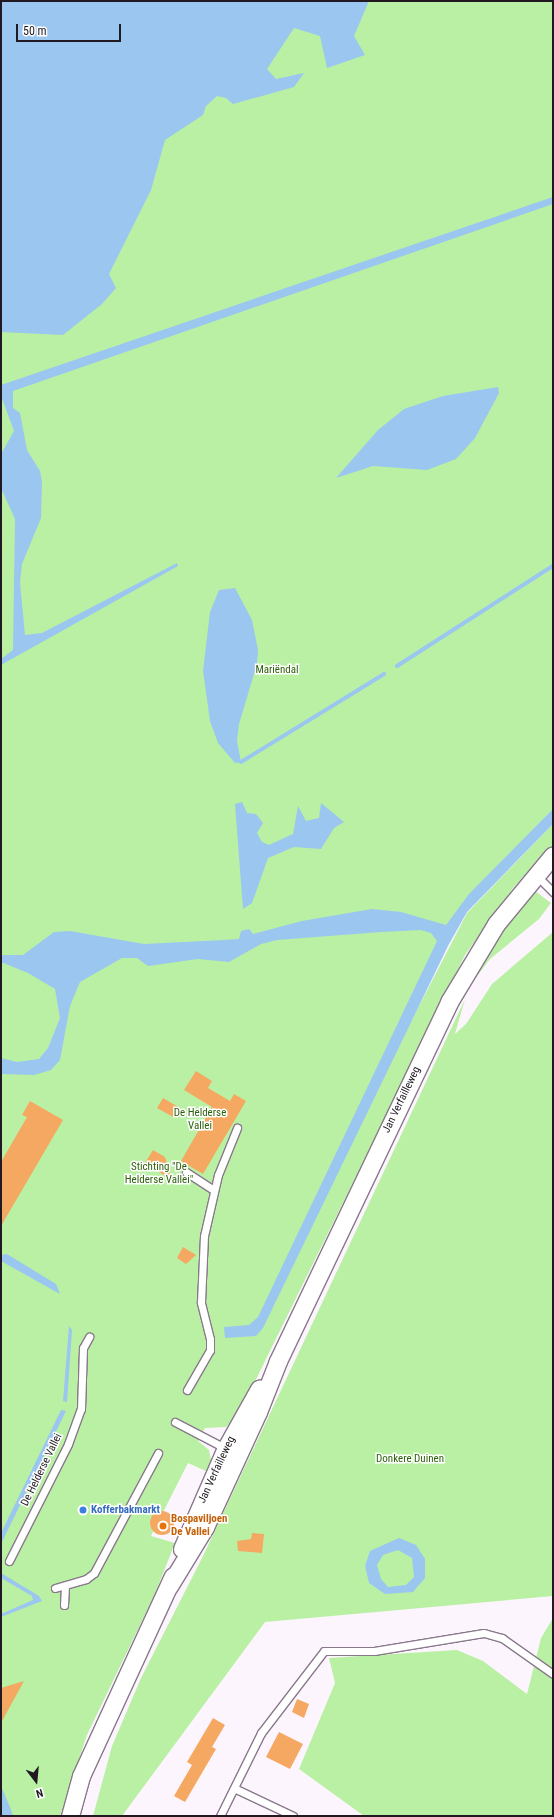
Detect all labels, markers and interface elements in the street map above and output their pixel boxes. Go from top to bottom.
scale bar [18,16,123,42]
text: 50 m [23,24,47,38]
park label: Mariëndal [255,663,299,677]
street label: Jan Verfailleweg [380,1065,424,1135]
park label: De Helderse Vallei [174,1107,226,1133]
park label: Stichting "De Helderse Vallei" [125,1161,193,1187]
street label: De Helderse Vallei [19,1432,65,1508]
street label: Jan Verfailleweg [196,1435,238,1505]
park label: Donkere Duinen [376,1452,444,1466]
place label: Kofferbakmarkt [91,1503,160,1517]
marker: Kofferbakmarkt [78,1505,88,1515]
place label: Bospaviljoen De Vallei [171,1513,228,1539]
marker: Bospaviljoen De Vallei [158,1521,168,1531]
north arrow [16,1761,56,1801]
text: N [34,1786,44,1800]

